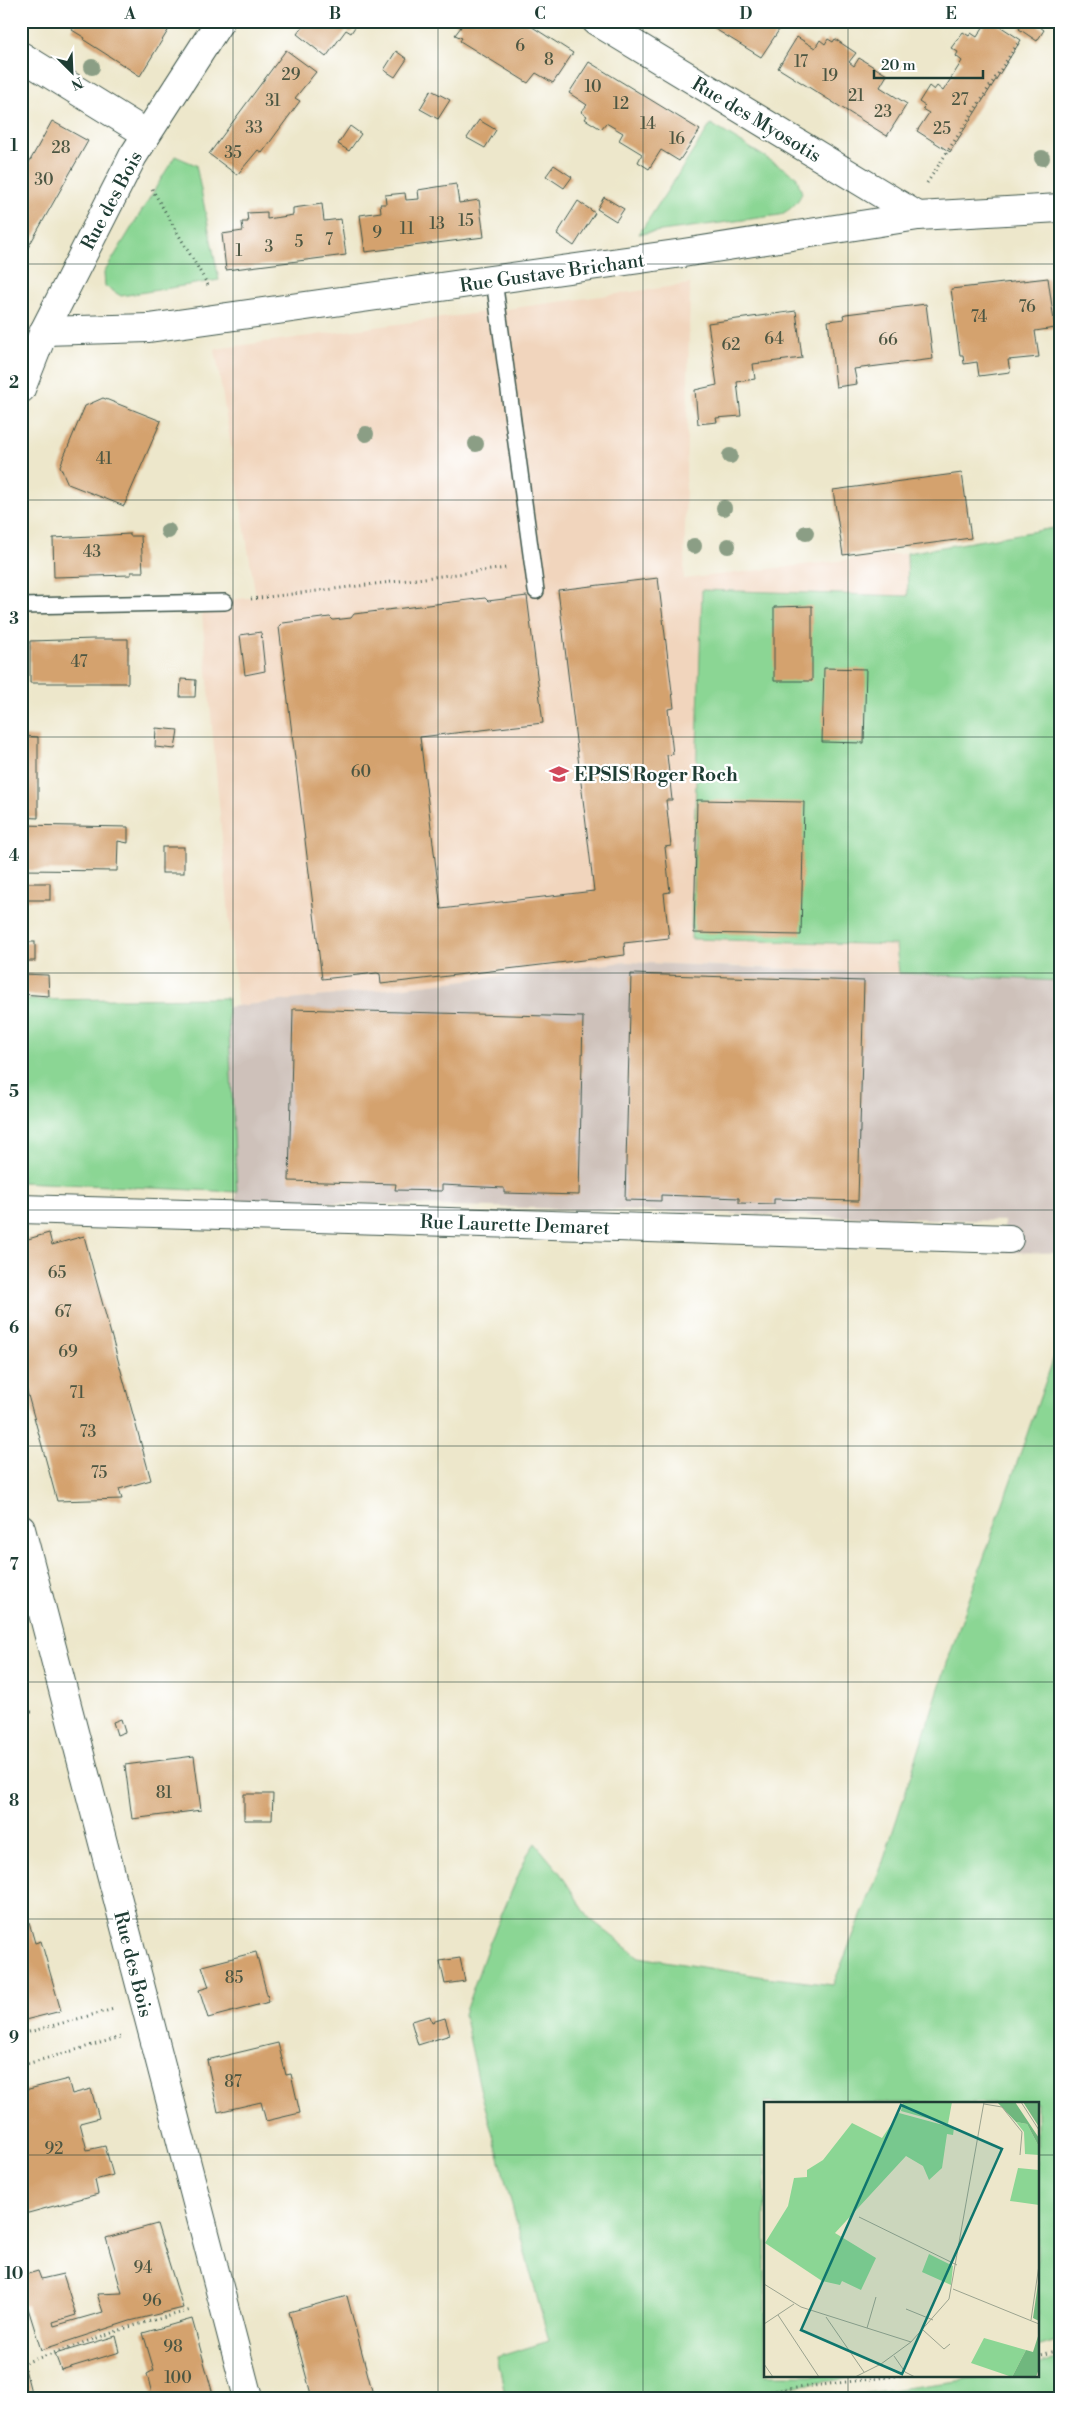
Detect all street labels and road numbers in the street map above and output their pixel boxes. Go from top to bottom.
street label: Rue des Myosotis [687,72,825,168]
street label: Rue des Bois [76,147,148,254]
street label: Rue Gustave Brichant [458,248,646,298]
street label: Rue Laurette Demaret [420,1210,611,1240]
street label: Rue des Bois [108,1909,158,2020]

